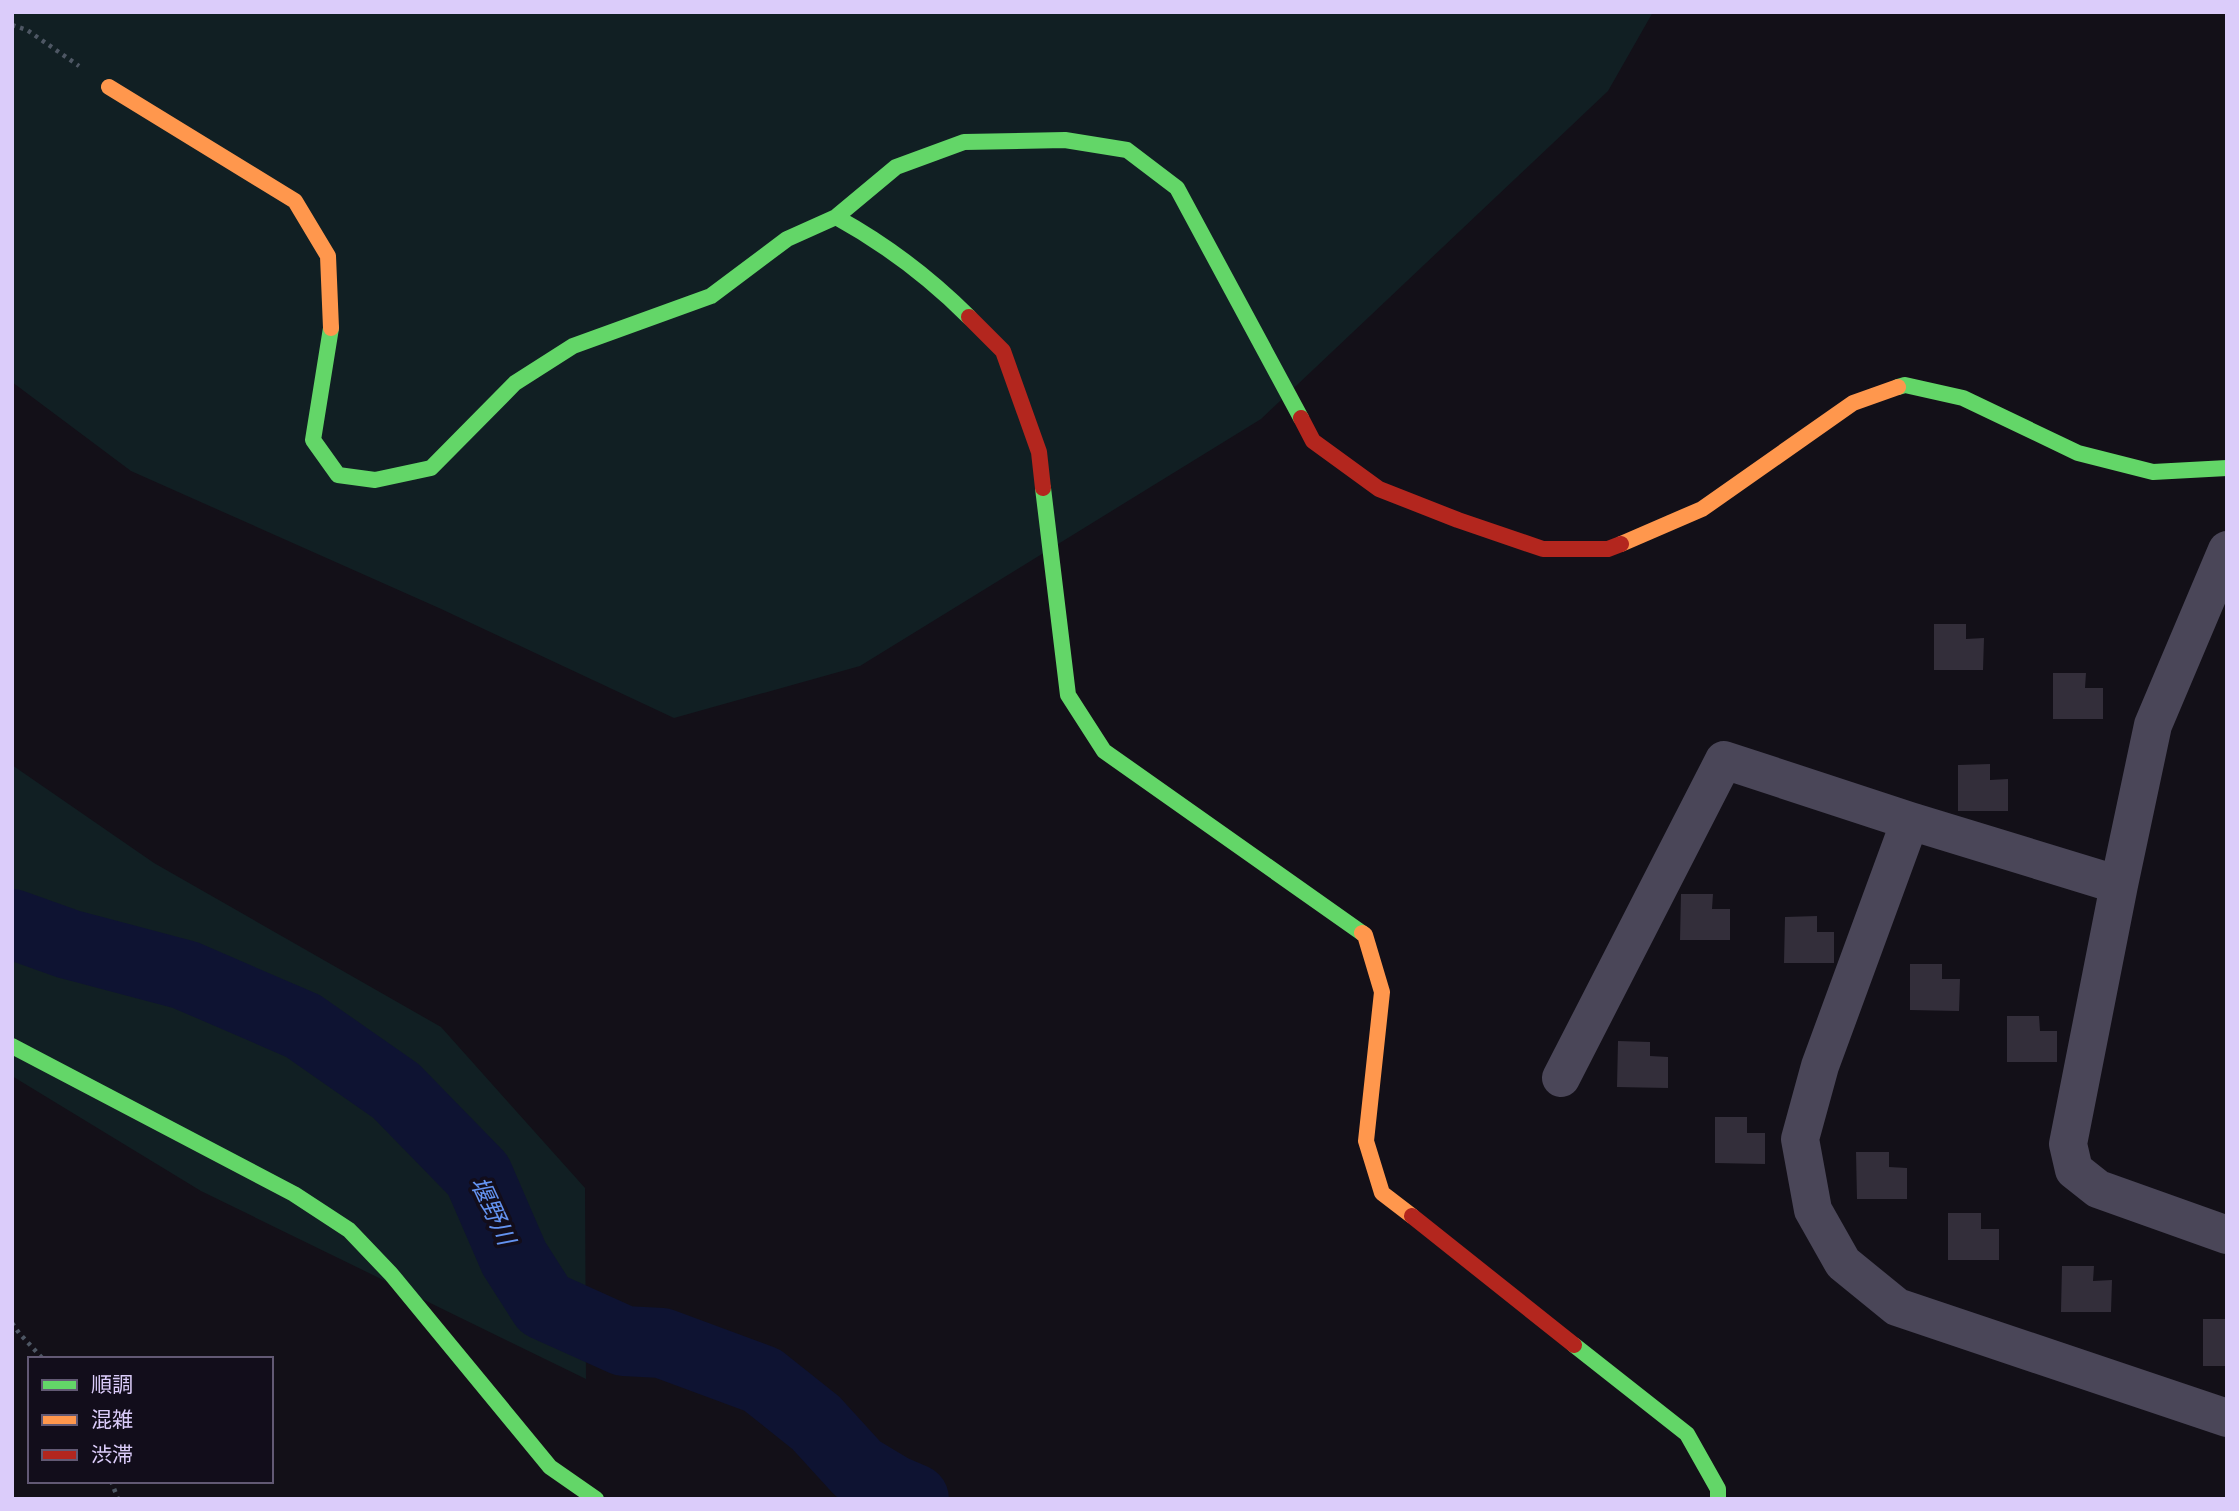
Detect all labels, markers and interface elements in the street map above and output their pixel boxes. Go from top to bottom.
water label: 堰野川 [464,1172,522,1252]
legend [28,1357,273,1483]
text: 順調 [91,1373,133,1398]
text: 混雑 [91,1408,133,1433]
text: 渋滞 [91,1443,133,1468]

